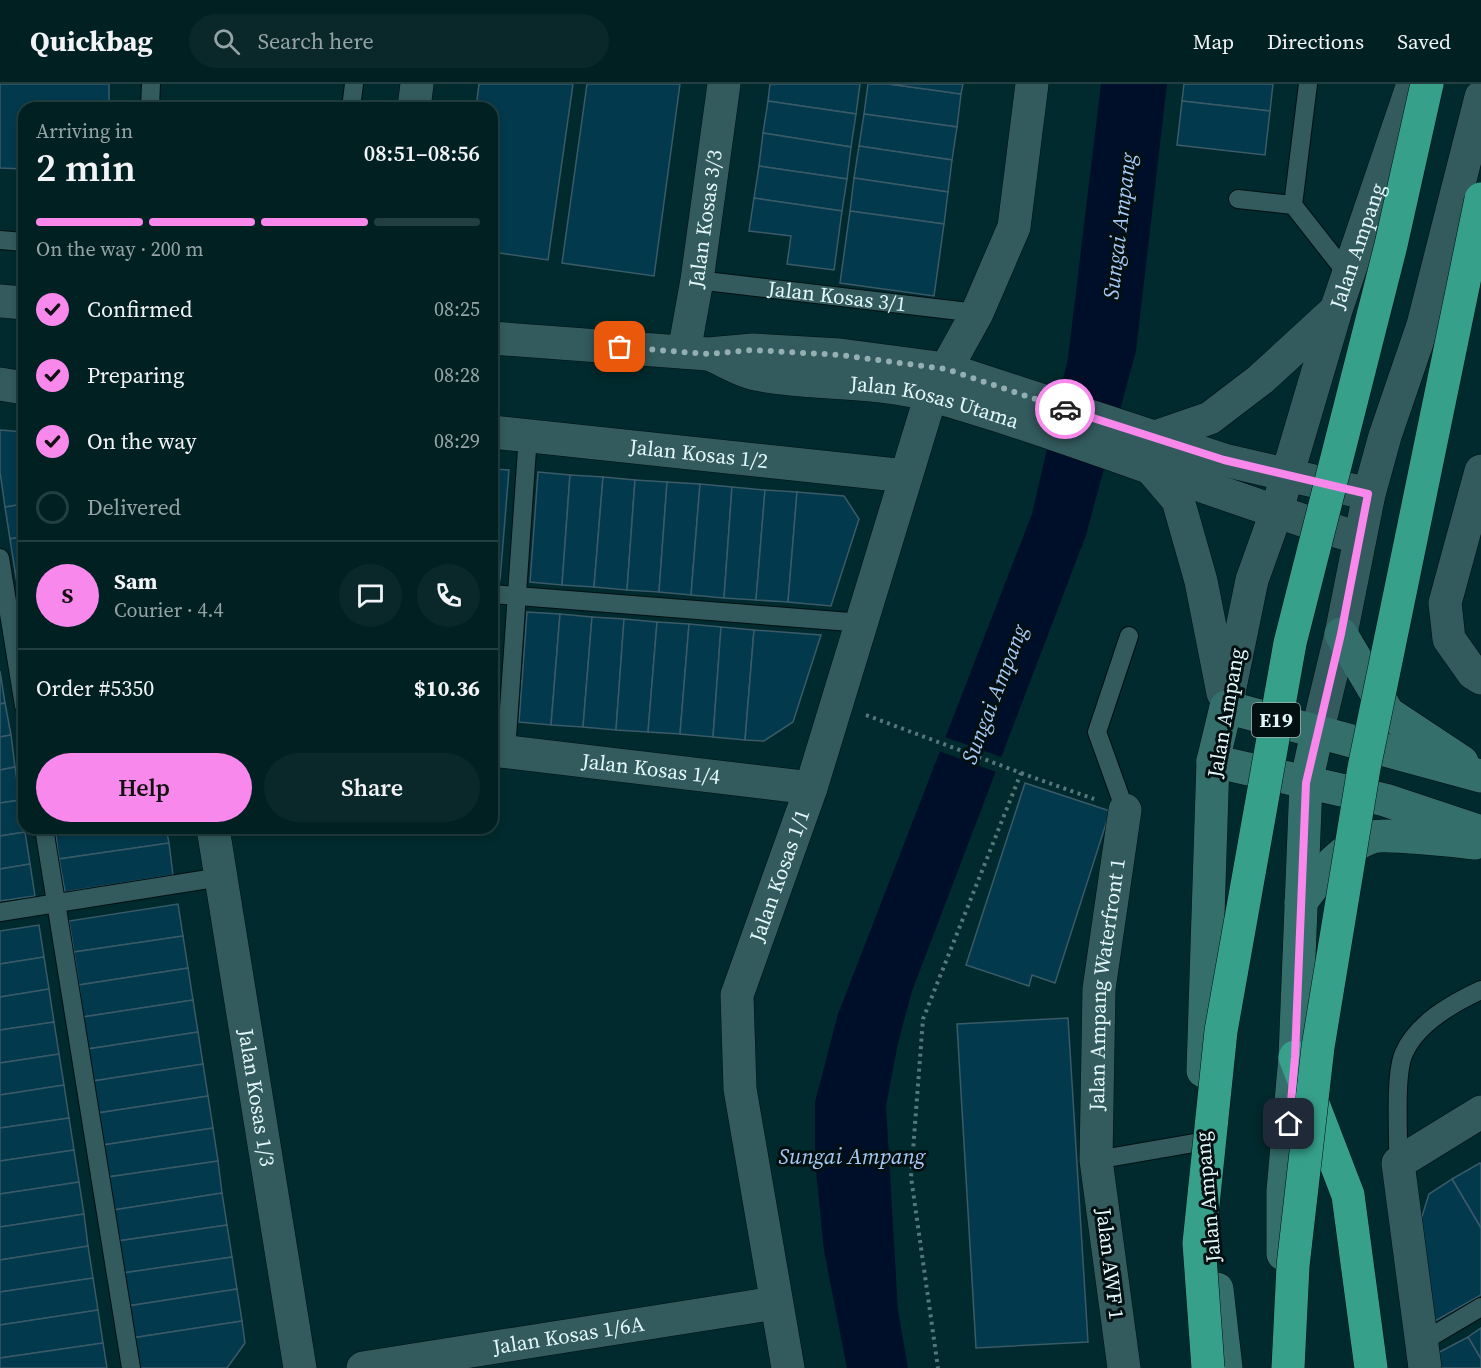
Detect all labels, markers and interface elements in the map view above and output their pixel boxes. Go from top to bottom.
search box [189,14,609,68]
text: Quickbag [30,22,153,60]
icon: search [210,25,243,58]
text: Search here [258,26,374,56]
text: Map [1193,27,1234,56]
text: Directions [1267,27,1364,56]
text: Saved [1397,27,1451,56]
text: Arriving in [36,117,133,145]
text: 08:51–08:56 [364,138,480,168]
text: 2 min [36,141,136,194]
street label: Jalan Kosas 3/3 [681,148,729,291]
water label: Sungai Ampang [1095,150,1143,301]
street label: Jalan Ampang [1322,179,1392,314]
text: On the way · 200 m [36,235,203,263]
street label: Jalan Kosas 3/1 [765,273,908,319]
icon: check [36,293,69,326]
text: Confirmed [87,294,192,324]
text: 08:25 [434,295,480,323]
pin [594,321,645,372]
icon: bag [603,330,636,363]
icon: check [36,359,69,392]
text: Preparing [87,360,184,390]
text: 08:28 [434,361,480,389]
street label: Jalan Kosas Utama [848,368,1023,436]
courier [1035,379,1095,439]
icon: car [1049,393,1082,426]
icon: check [36,425,69,458]
text: On the way [87,426,196,456]
text: 08:29 [434,427,480,455]
street label: Jalan Kosas 1/2 [627,432,770,475]
text: Delivered [87,492,181,522]
button: chat [339,564,402,627]
button: phone [417,564,480,627]
text: Sam [114,566,158,596]
text: S [62,580,73,610]
text: Courier · 4.4 [114,596,223,624]
water label: Sungai Ampang [954,619,1035,768]
street label: Jalan Ampang [1200,646,1251,781]
text: Order #5350 [36,673,154,703]
text: $10.36 [414,673,480,703]
road number: E19 [1252,703,1300,737]
street label: Jalan Kosas 1/4 [579,746,722,791]
button: Help [36,753,252,822]
button: Share [264,753,480,822]
street label: Jalan Kosas 1/1 [742,805,816,947]
street label: Jalan Ampang Waterfront 1 [1082,856,1132,1112]
street label: Jalan Kosas 1/3 [231,1025,282,1168]
pin [1263,1098,1314,1149]
icon: home [1272,1107,1305,1140]
street label: Jalan Ampang [1187,1130,1228,1265]
water label: Sungai Ampang [778,1141,927,1171]
street label: Jalan AWF 1 [1089,1206,1132,1321]
street label: Jalan Kosas 1/6A [489,1309,646,1362]

